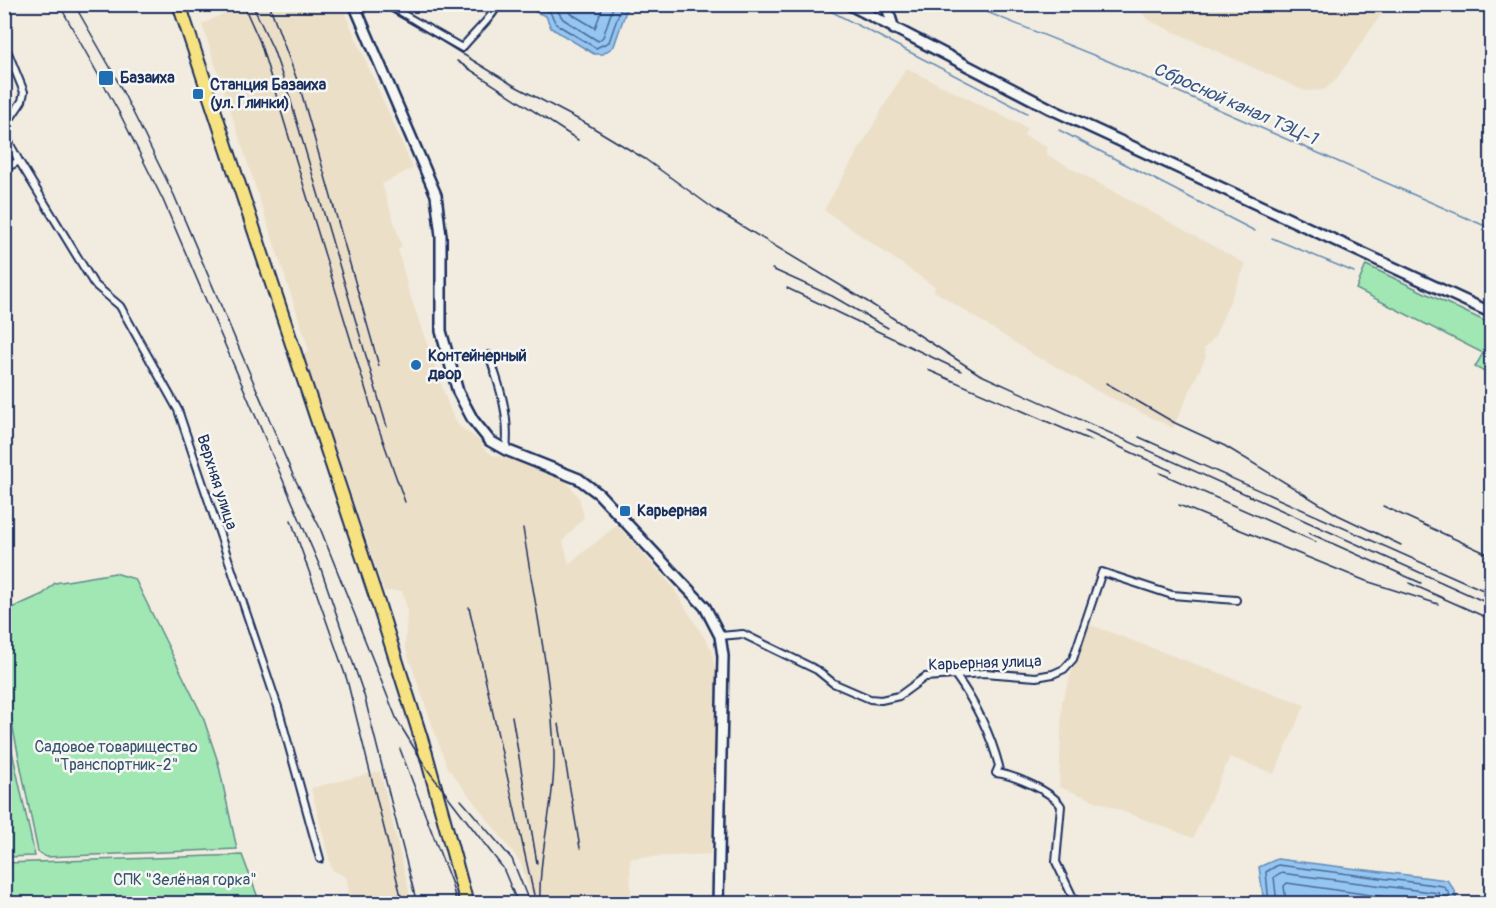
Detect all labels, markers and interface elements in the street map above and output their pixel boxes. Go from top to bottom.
water label: Сбросной канал ТЭЦ-1 [1150,58,1322,151]
place label: Базаиха [120,68,175,88]
marker: Базаиха [97,69,115,87]
place label: Станция Базаиха (ул. Глинки) [210,75,327,113]
marker: Станция Базаиха (ул. Глинки) [191,87,205,101]
place label: Контейнерный двор [427,346,527,384]
marker: Контейнерный двор [409,358,423,372]
street label: Верхняя улица [192,432,242,532]
place label: Карьерная [637,501,707,521]
marker: Карьерная [618,504,632,518]
street label: Карьерная улица [928,651,1042,675]
park label: Садовое товарищество "Транспортник-2" [34,737,198,775]
park label: СПК "Зелёная горка" [113,870,257,890]

